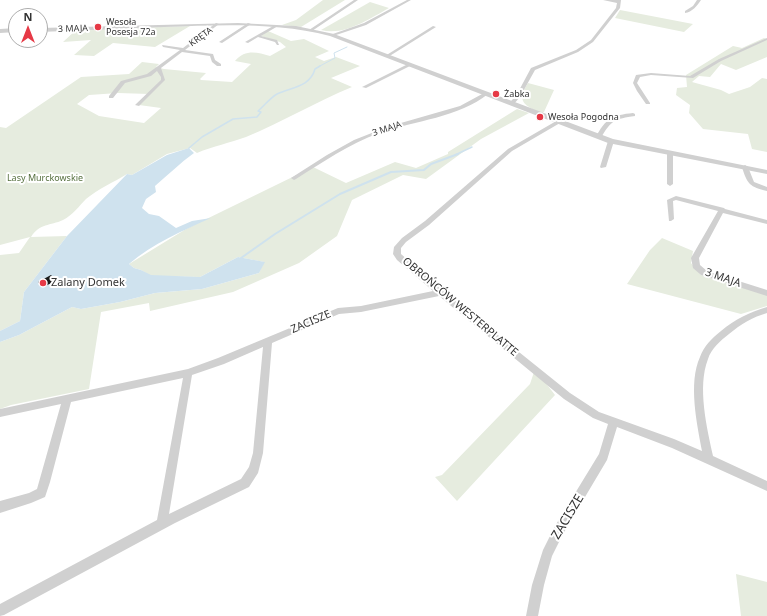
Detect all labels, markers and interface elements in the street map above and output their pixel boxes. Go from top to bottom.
north arrow [8,8,48,48]
text: N [24,9,32,24]
place label: Wesoła Posesja 72a [106,17,156,38]
marker: Wesoła Posesja 72a [93,22,103,32]
street label: 3 MAJA [58,23,88,35]
street label: KRĘTA [187,25,215,49]
marker: Żabka [491,89,501,99]
place label: Żabka [504,89,530,99]
marker: Wesoła Pogodna [535,112,545,122]
place label: Wesoła Pogodna [548,112,619,122]
street label: 3 MAJA [371,119,403,139]
park label: Lasy Murckowskie [7,173,83,183]
street label: OBROŃCÓW WESTERPLATTE [400,255,520,359]
street label: 3 MAJA [703,266,743,290]
place label: Zalany Domek [51,276,125,290]
marker: Zalany Domek [38,278,48,288]
street label: ZACISZE [289,308,333,336]
street label: ZACISZE [548,492,588,542]

